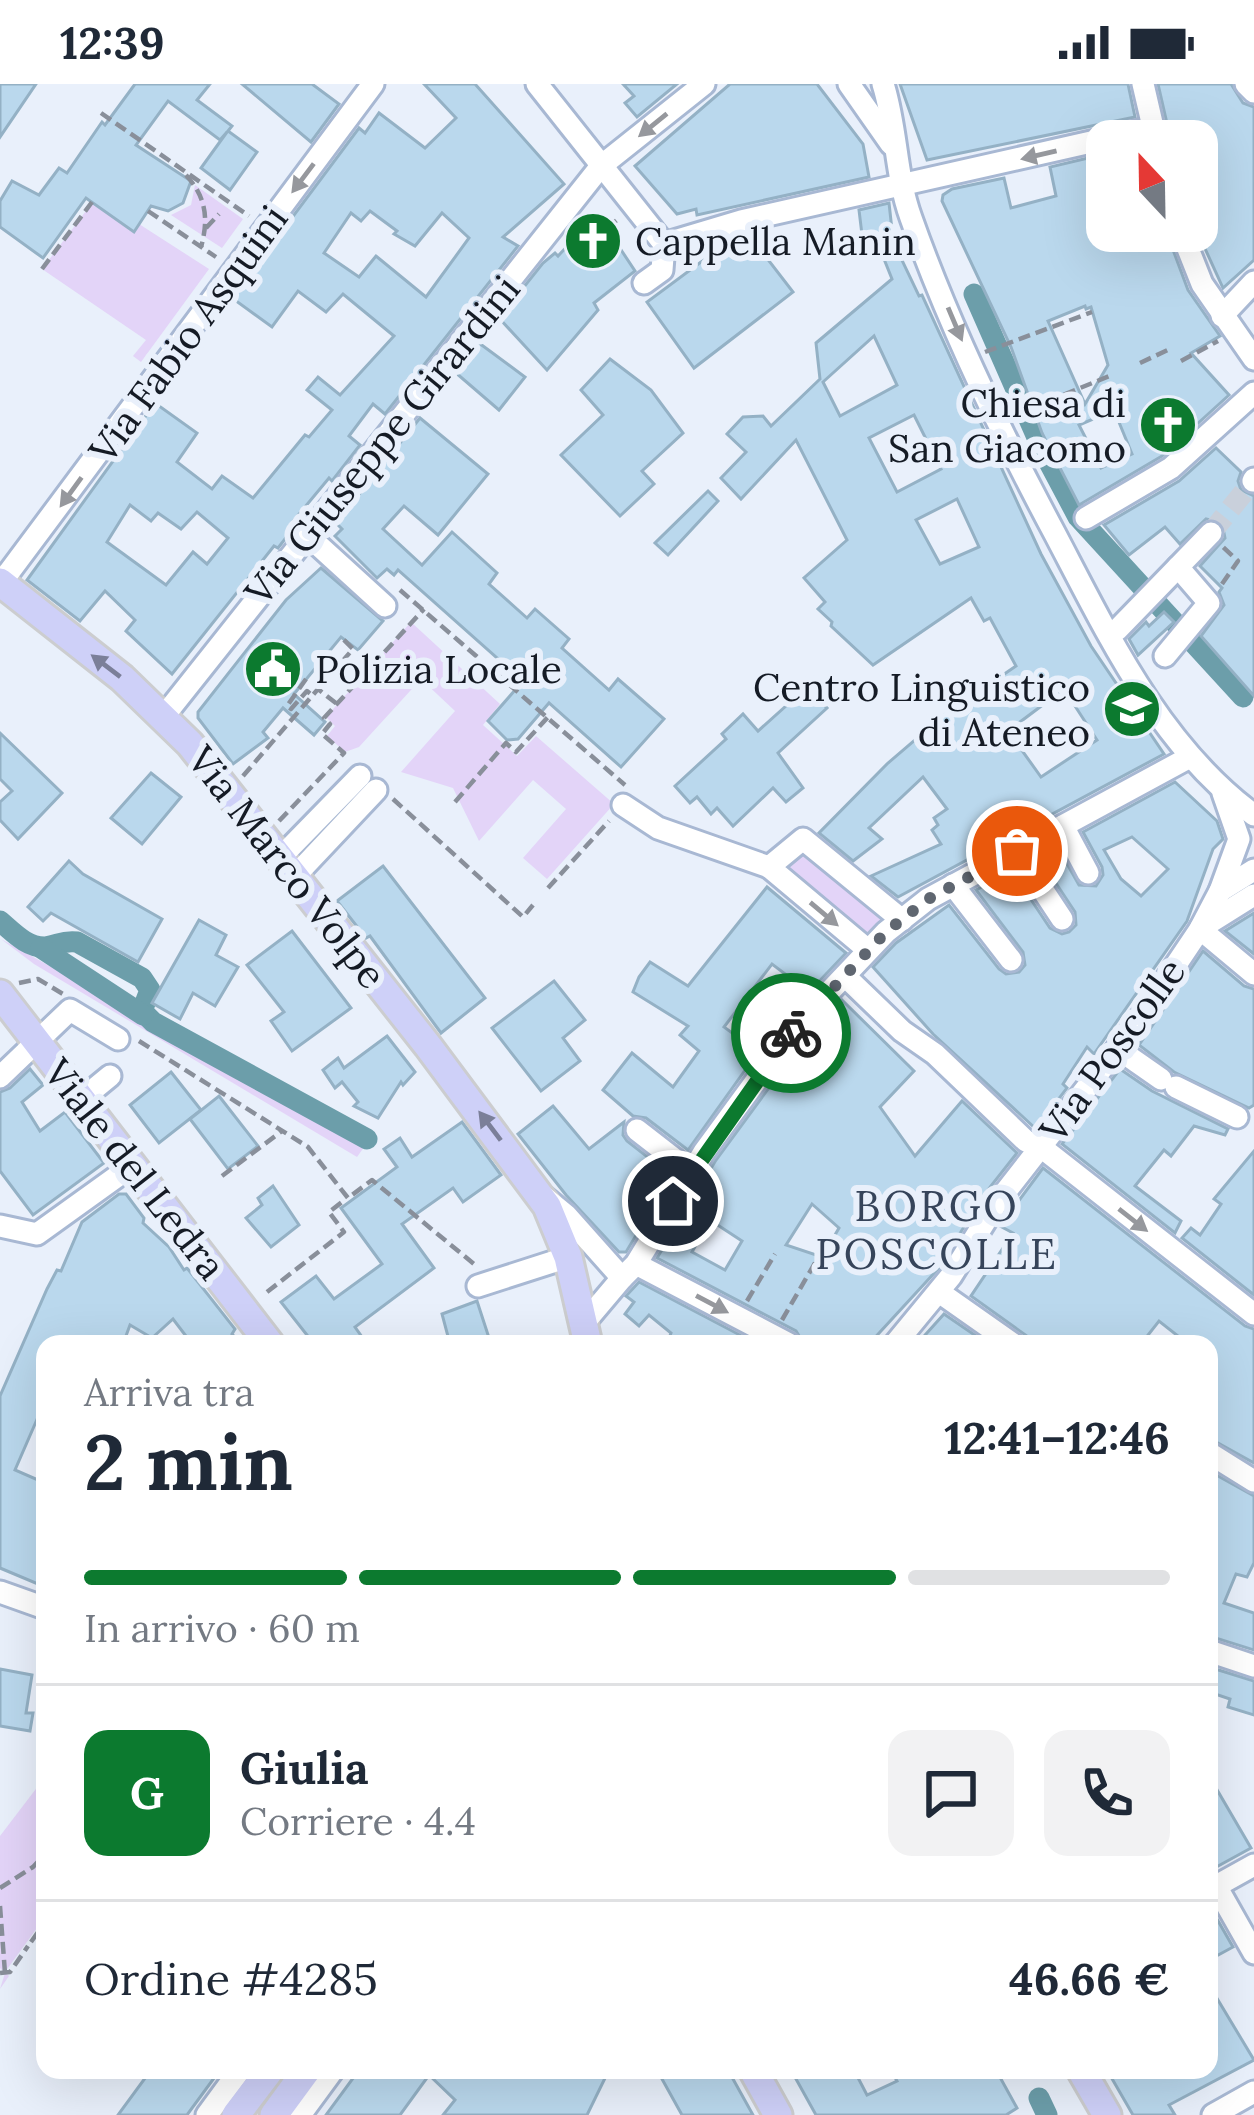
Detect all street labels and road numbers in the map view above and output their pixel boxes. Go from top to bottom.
street label: Via Fabio Asquini [77,195,298,474]
street label: Via Giuseppe Girardini [233,265,531,616]
street label: Via Marco Volpe [176,735,397,998]
street label: Via Poscolle [1028,948,1196,1153]
street label: Viale del Ledra [33,1048,237,1290]

